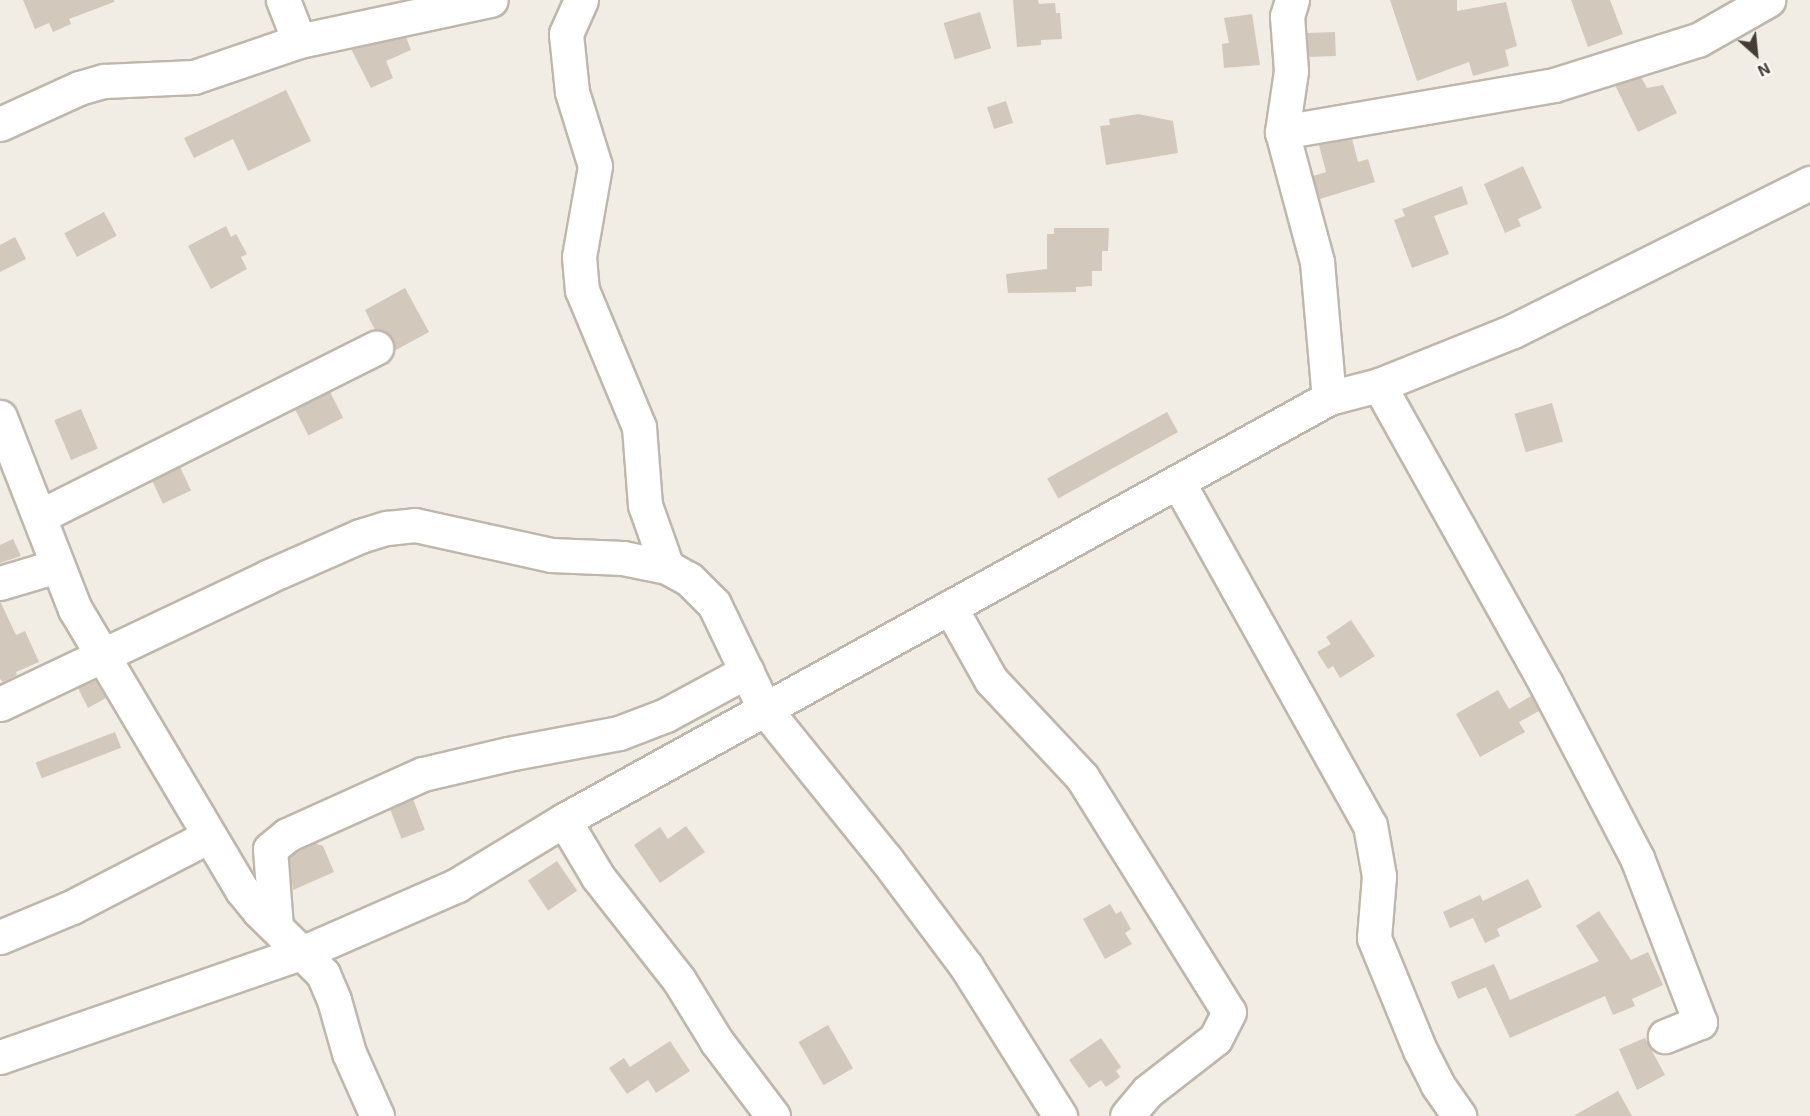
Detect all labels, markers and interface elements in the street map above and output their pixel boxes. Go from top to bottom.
north arrow [1726,24,1786,84]
text: N [1755,59,1774,82]

